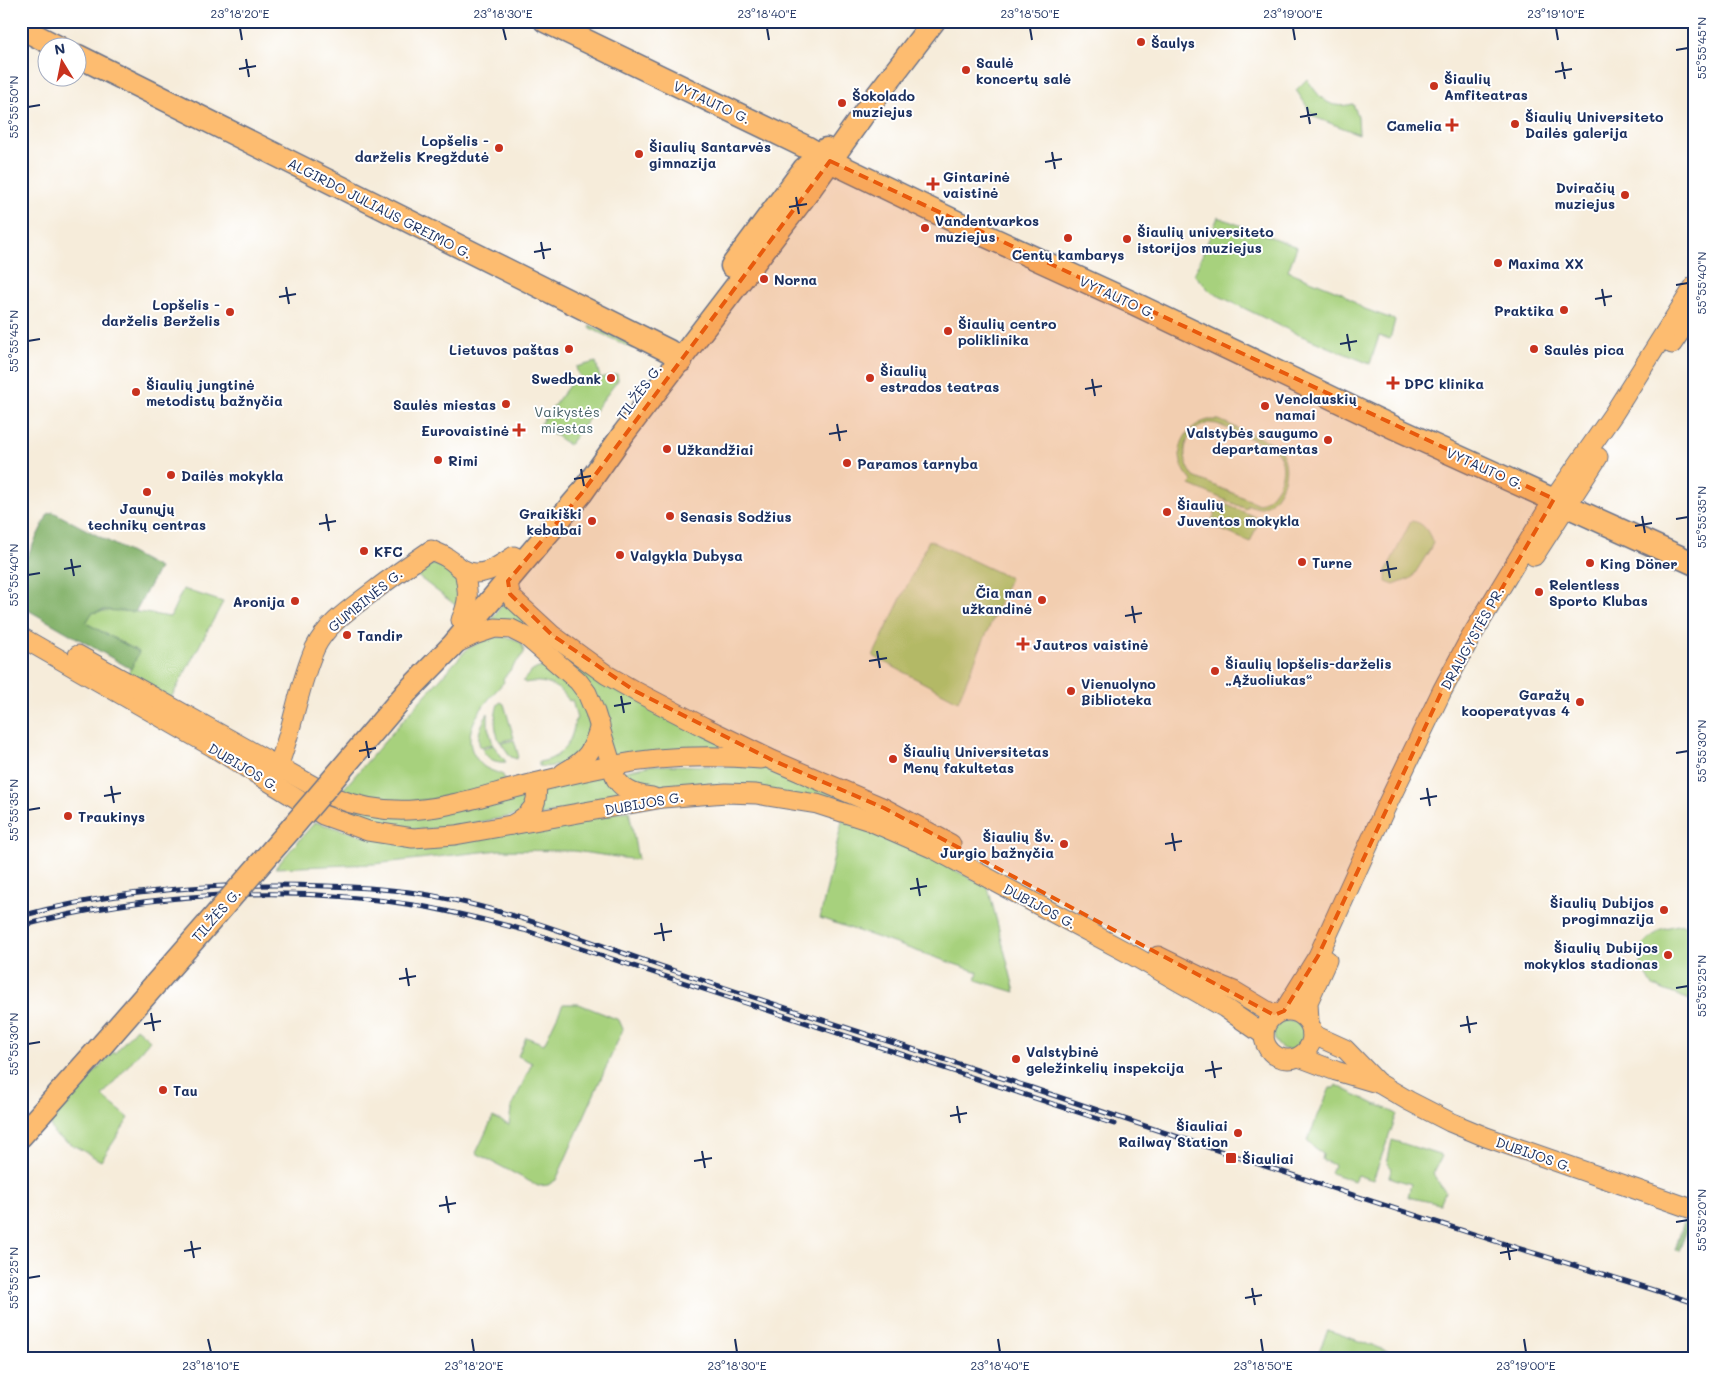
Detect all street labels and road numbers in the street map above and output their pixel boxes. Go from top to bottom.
street label: VYTAUTO G. [670,76,754,128]
street label: ALGIRDO JULIAUS GREIMO G. [285,153,475,263]
street label: VYTAUTO G. [1076,271,1160,323]
street label: TILŽĖS G. [612,360,666,424]
street label: VYTAUTO G. [1443,442,1527,494]
street label: GUMBINĖS G. [324,564,406,636]
street label: DRAUGYSTĖS PR. [1436,583,1508,693]
street label: DUBIJOS G. [205,738,283,796]
street label: DUBIJOS G. [603,787,685,819]
street label: DUBIJOS G. [1000,879,1080,933]
street label: TILŽĖS G. [187,884,245,946]
street label: DUBIJOS G. [1493,1132,1575,1176]

